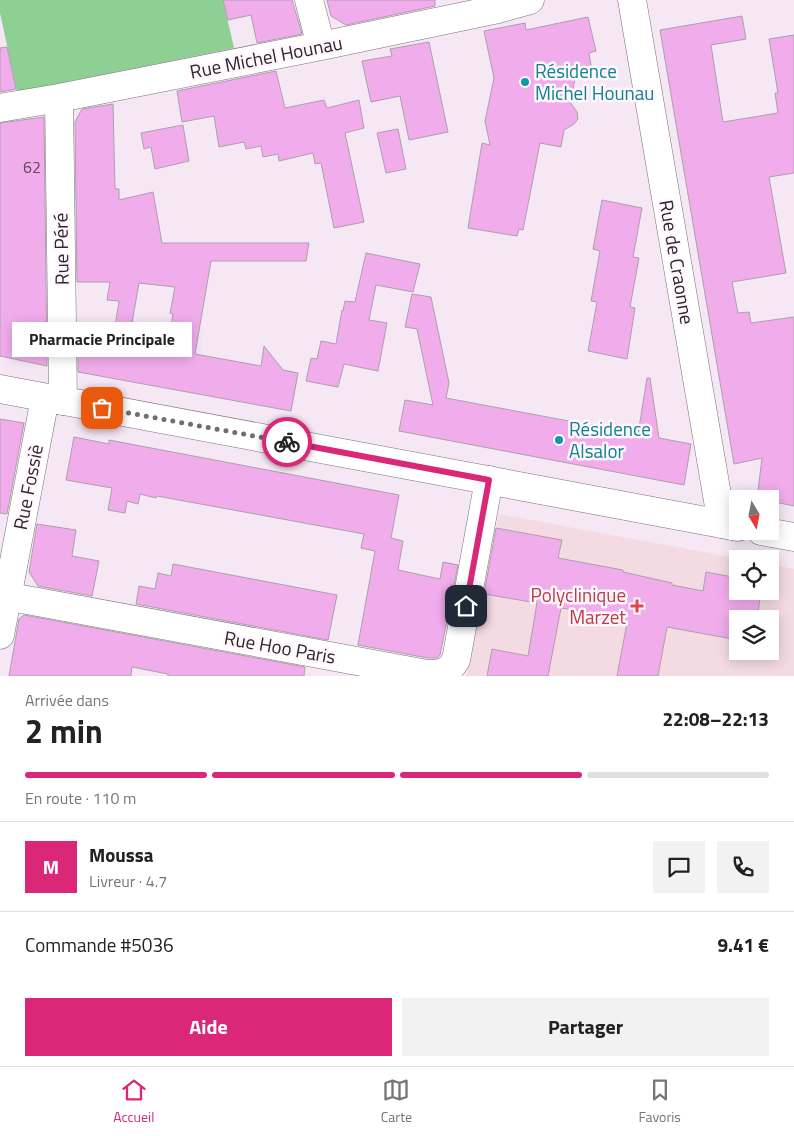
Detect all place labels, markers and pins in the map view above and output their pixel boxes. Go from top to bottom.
place label: Résidence Michel Hounau [535,56,654,107]
marker: Résidence Michel Hounau [519,76,531,88]
callout: Pharmacie Principale [12,323,192,358]
pin [81,387,123,429]
place label: Résidence Alsalor [569,414,651,465]
marker: Résidence Alsalor [553,434,565,446]
place label: Polyclinique Marzet [531,580,626,631]
pin [445,585,487,627]
marker: Polyclinique Marzet [630,599,644,613]

